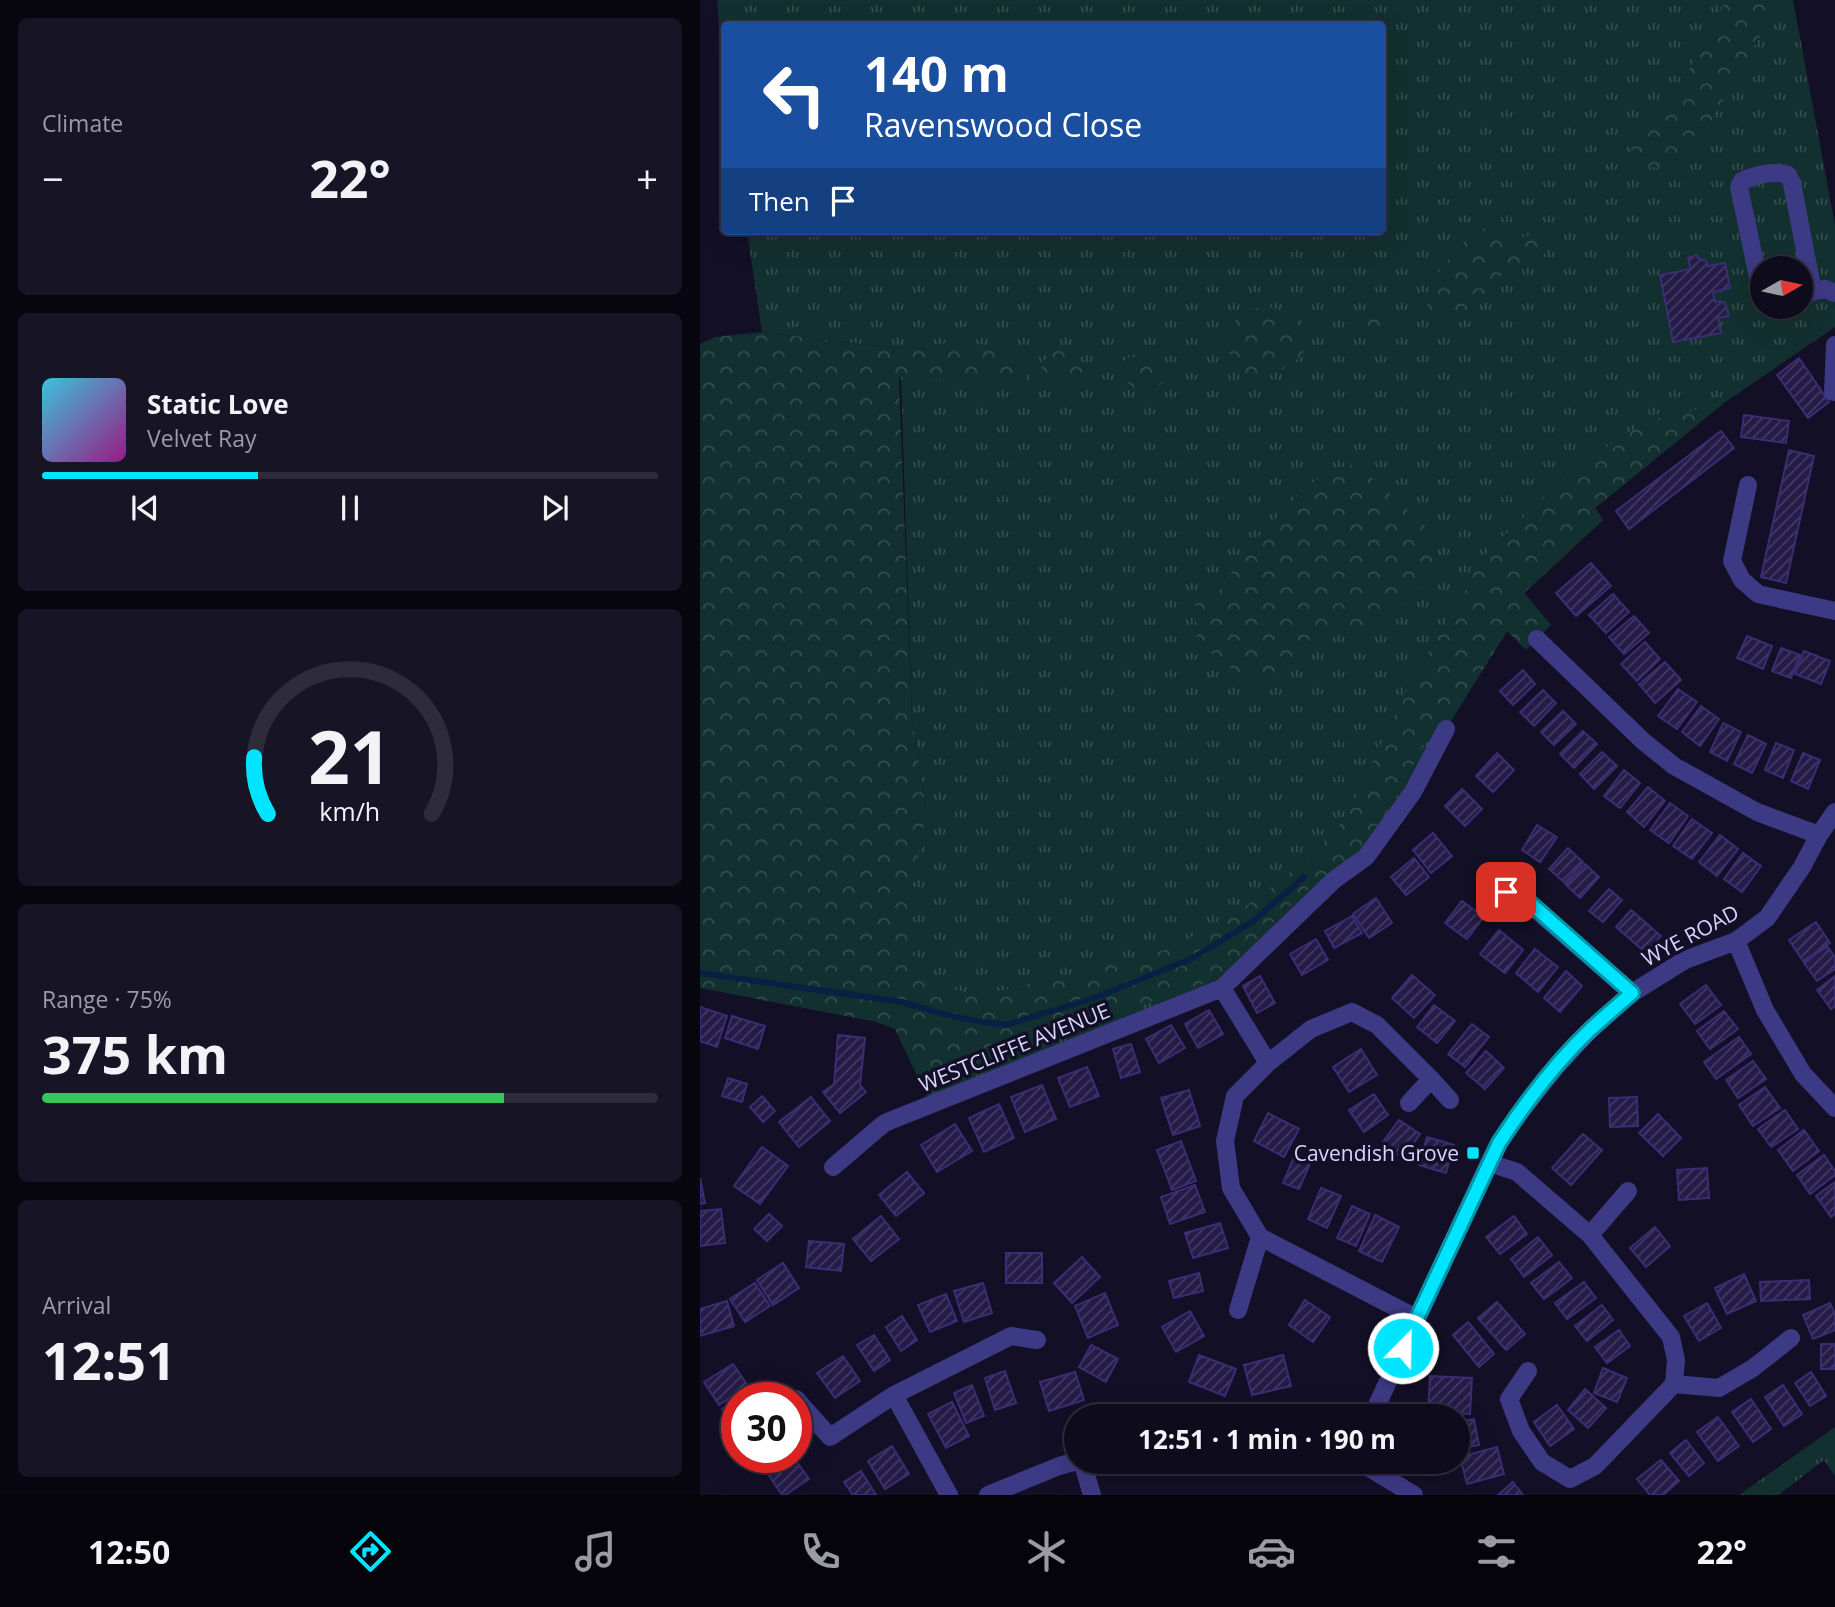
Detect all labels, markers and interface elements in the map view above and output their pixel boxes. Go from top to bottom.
text: 140 m [864,40,1009,106]
icon: left [749,49,840,140]
text: Ravenswood Close [864,103,1142,146]
text: Climate [42,107,123,139]
text: 22° [309,142,391,213]
text: − [42,152,64,204]
text: + [636,152,658,204]
icon: arrive [824,182,862,220]
text: Then [749,183,810,219]
north arrow [1750,256,1813,318]
map controls [1750,256,1813,319]
text: Static Love [147,386,289,422]
text: Velvet Ray [147,422,257,454]
icon: previous [126,489,164,527]
icon: pause [331,489,369,527]
icon: next [536,489,574,527]
text: 21 [308,706,392,805]
text: km/h [320,793,380,827]
pin [1476,862,1536,922]
icon: arrive [1487,873,1525,911]
street label: WYE ROAD [1637,898,1743,972]
text: Range · 75% [42,983,172,1015]
street label: WESTCLIFFE AVENUE [915,996,1113,1098]
text: 375 km [42,1018,228,1089]
place label: Cavendish Grove [1294,1139,1459,1167]
marker: Cavendish Grove [1465,1145,1481,1161]
text: Arrival [42,1289,111,1321]
position arrow [1366,1311,1440,1385]
text: 12:51 [42,1324,176,1395]
speed limit sign: 30 [721,1382,812,1473]
text: 12:51 · 1 min · 190 m [1138,1421,1396,1457]
icon: directions [346,1527,395,1576]
icon: music [571,1527,620,1576]
icon: phone [796,1527,845,1576]
icon: climate [1022,1527,1071,1576]
icon: car [1247,1527,1296,1576]
icon: filters [1472,1527,1521,1576]
text: 12:50 [88,1530,170,1573]
text: 22° [1697,1530,1747,1573]

